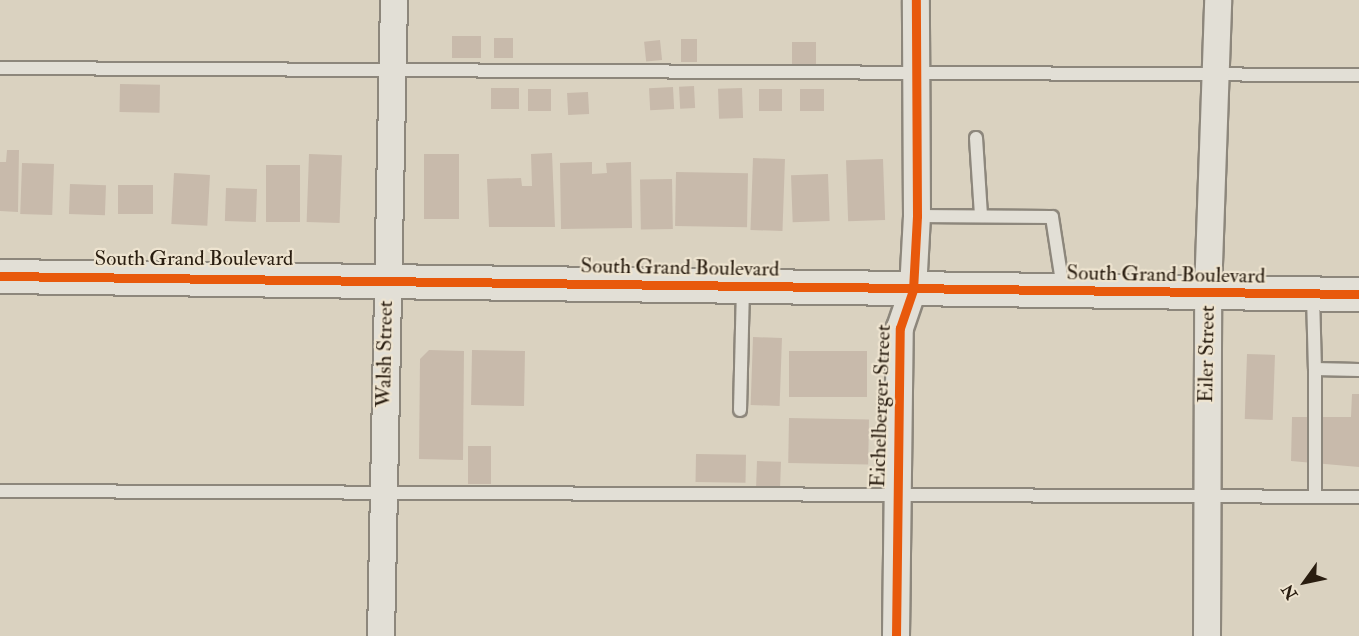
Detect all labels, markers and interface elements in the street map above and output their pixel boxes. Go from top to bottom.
street label: South Grand Boulevard [95,246,293,272]
street label: South Grand Boulevard [580,254,780,282]
street label: South Grand Boulevard [1066,261,1266,289]
street label: Walsh Street [371,300,399,408]
street label: Eiler Street [1194,305,1220,403]
street label: Eichelberger Street [866,324,896,488]
north arrow [1275,552,1335,612]
text: N [1278,580,1302,603]

